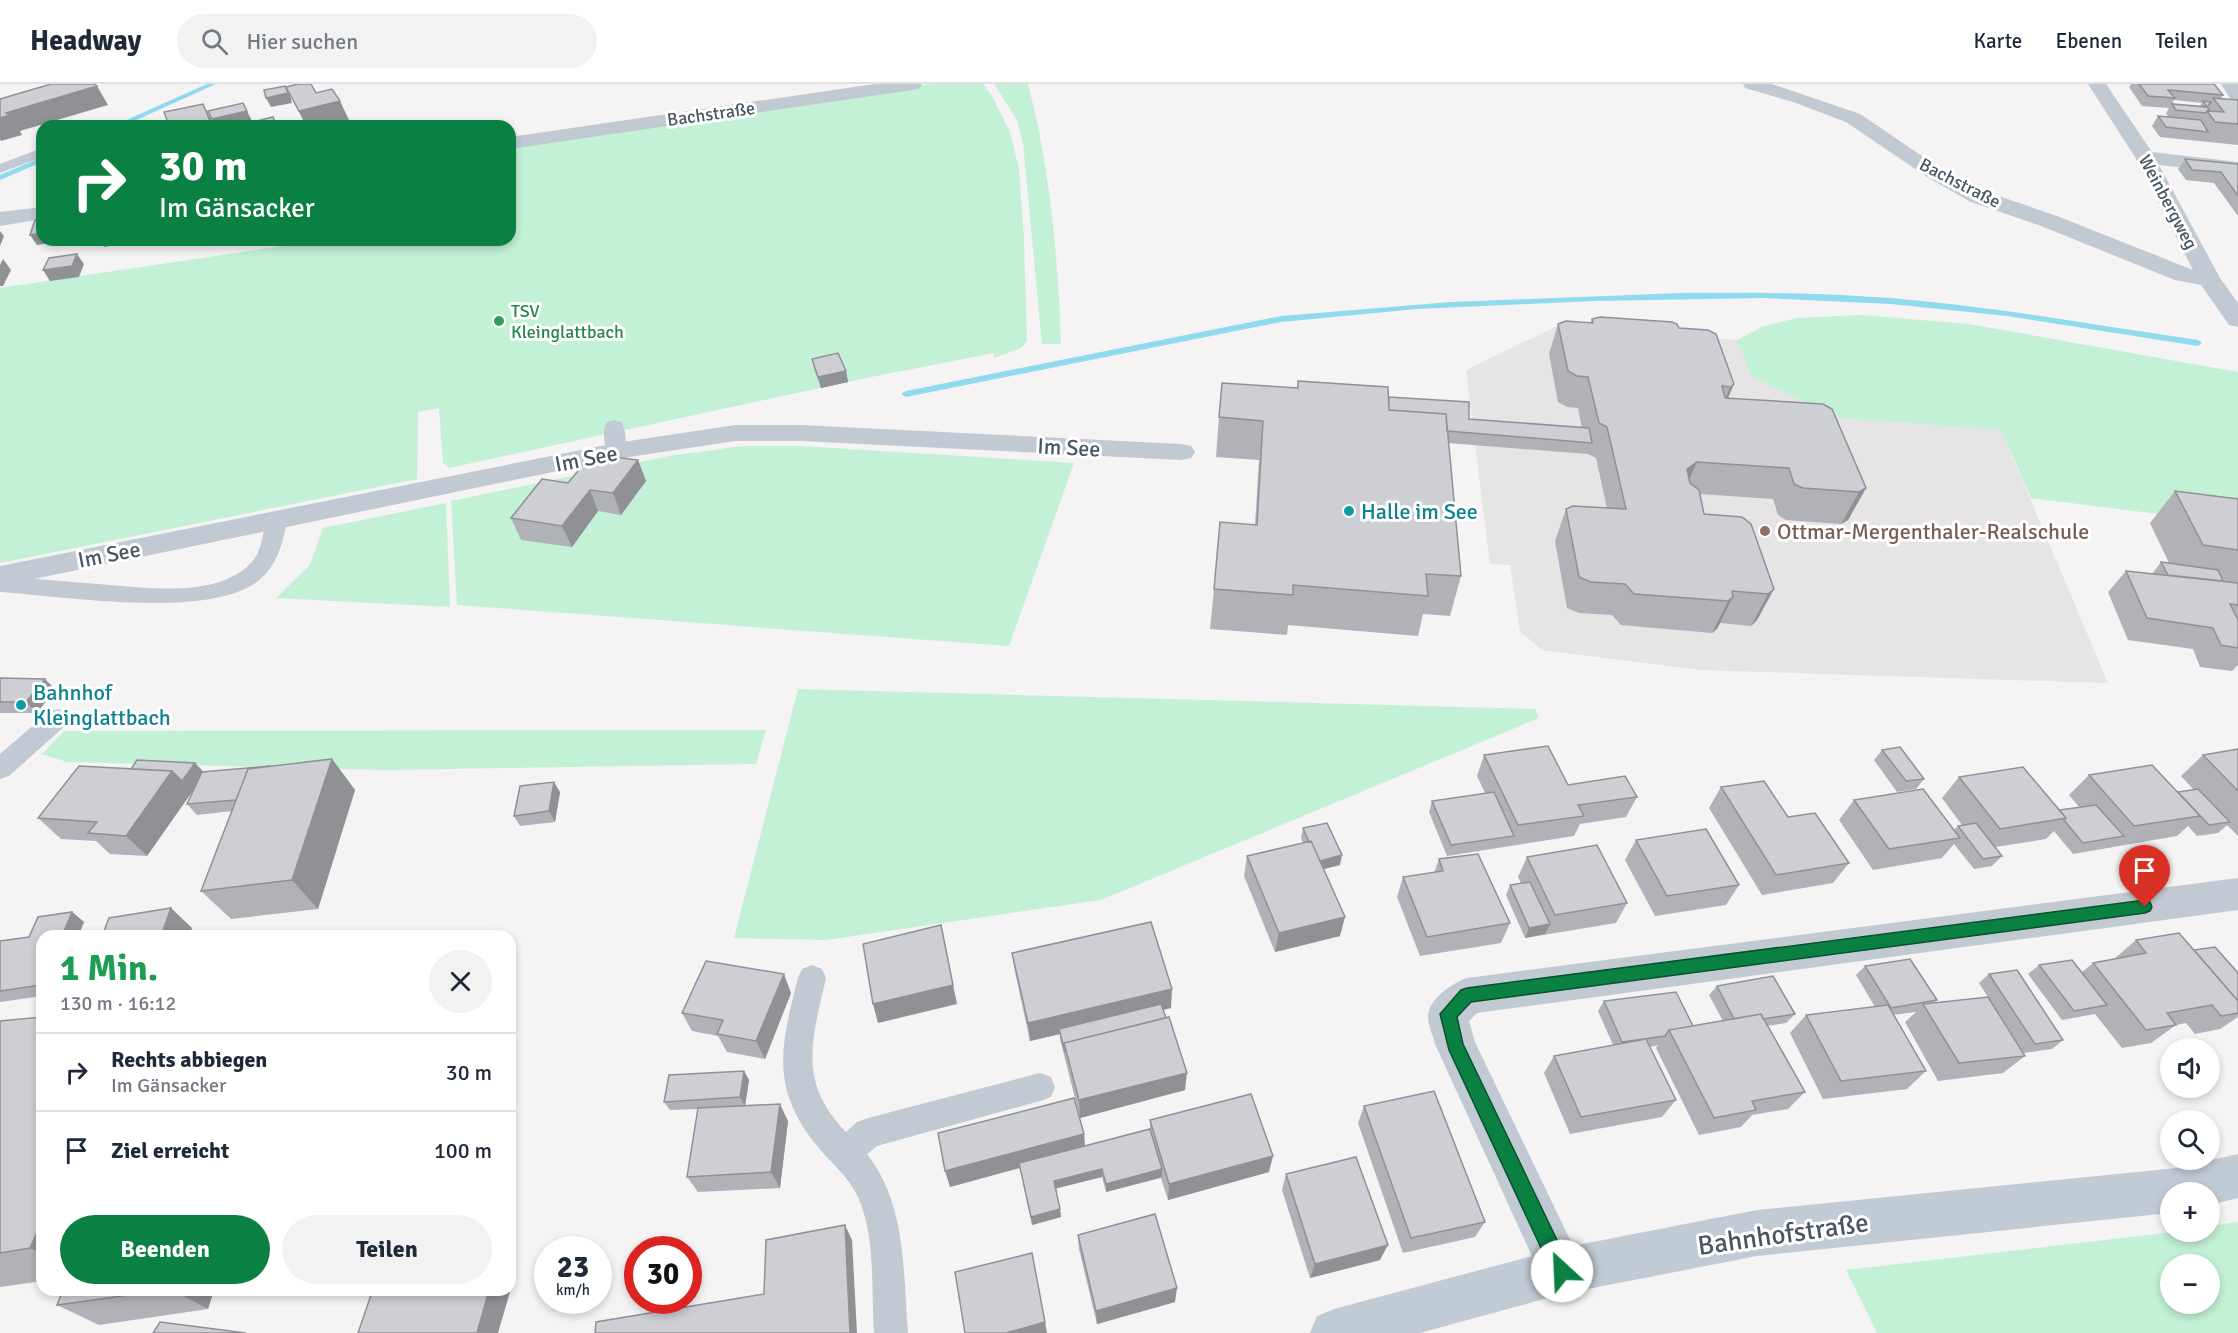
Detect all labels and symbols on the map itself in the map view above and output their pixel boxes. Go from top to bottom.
street label: Bachstraße [666,97,756,131]
street label: Weinbergweg [2134,151,2202,253]
street label: Bachstraße [1916,153,2004,213]
place label: TSV Kleinglattbach [511,300,624,343]
marker: TSV Kleinglattbach [492,314,506,328]
street label: Im See [1037,432,1101,463]
street label: Im See [553,439,620,478]
place label: Halle im See [1361,498,1478,525]
marker: Halle im See [1342,504,1356,518]
place label: Ottmar-Mergenthaler-Realschule [1777,518,2089,545]
marker: Ottmar-Mergenthaler-Realschule [1758,524,1772,538]
street label: Im See [76,535,143,574]
place label: Bahnhof Kleinglattbach [33,679,171,731]
marker: Bahnhof Kleinglattbach [14,698,28,712]
pin [2119,845,2170,907]
street label: Bahnhofstraße [1696,1206,1871,1263]
speed limit sign: 30 [624,1236,702,1314]
position arrow [1530,1239,1594,1303]

